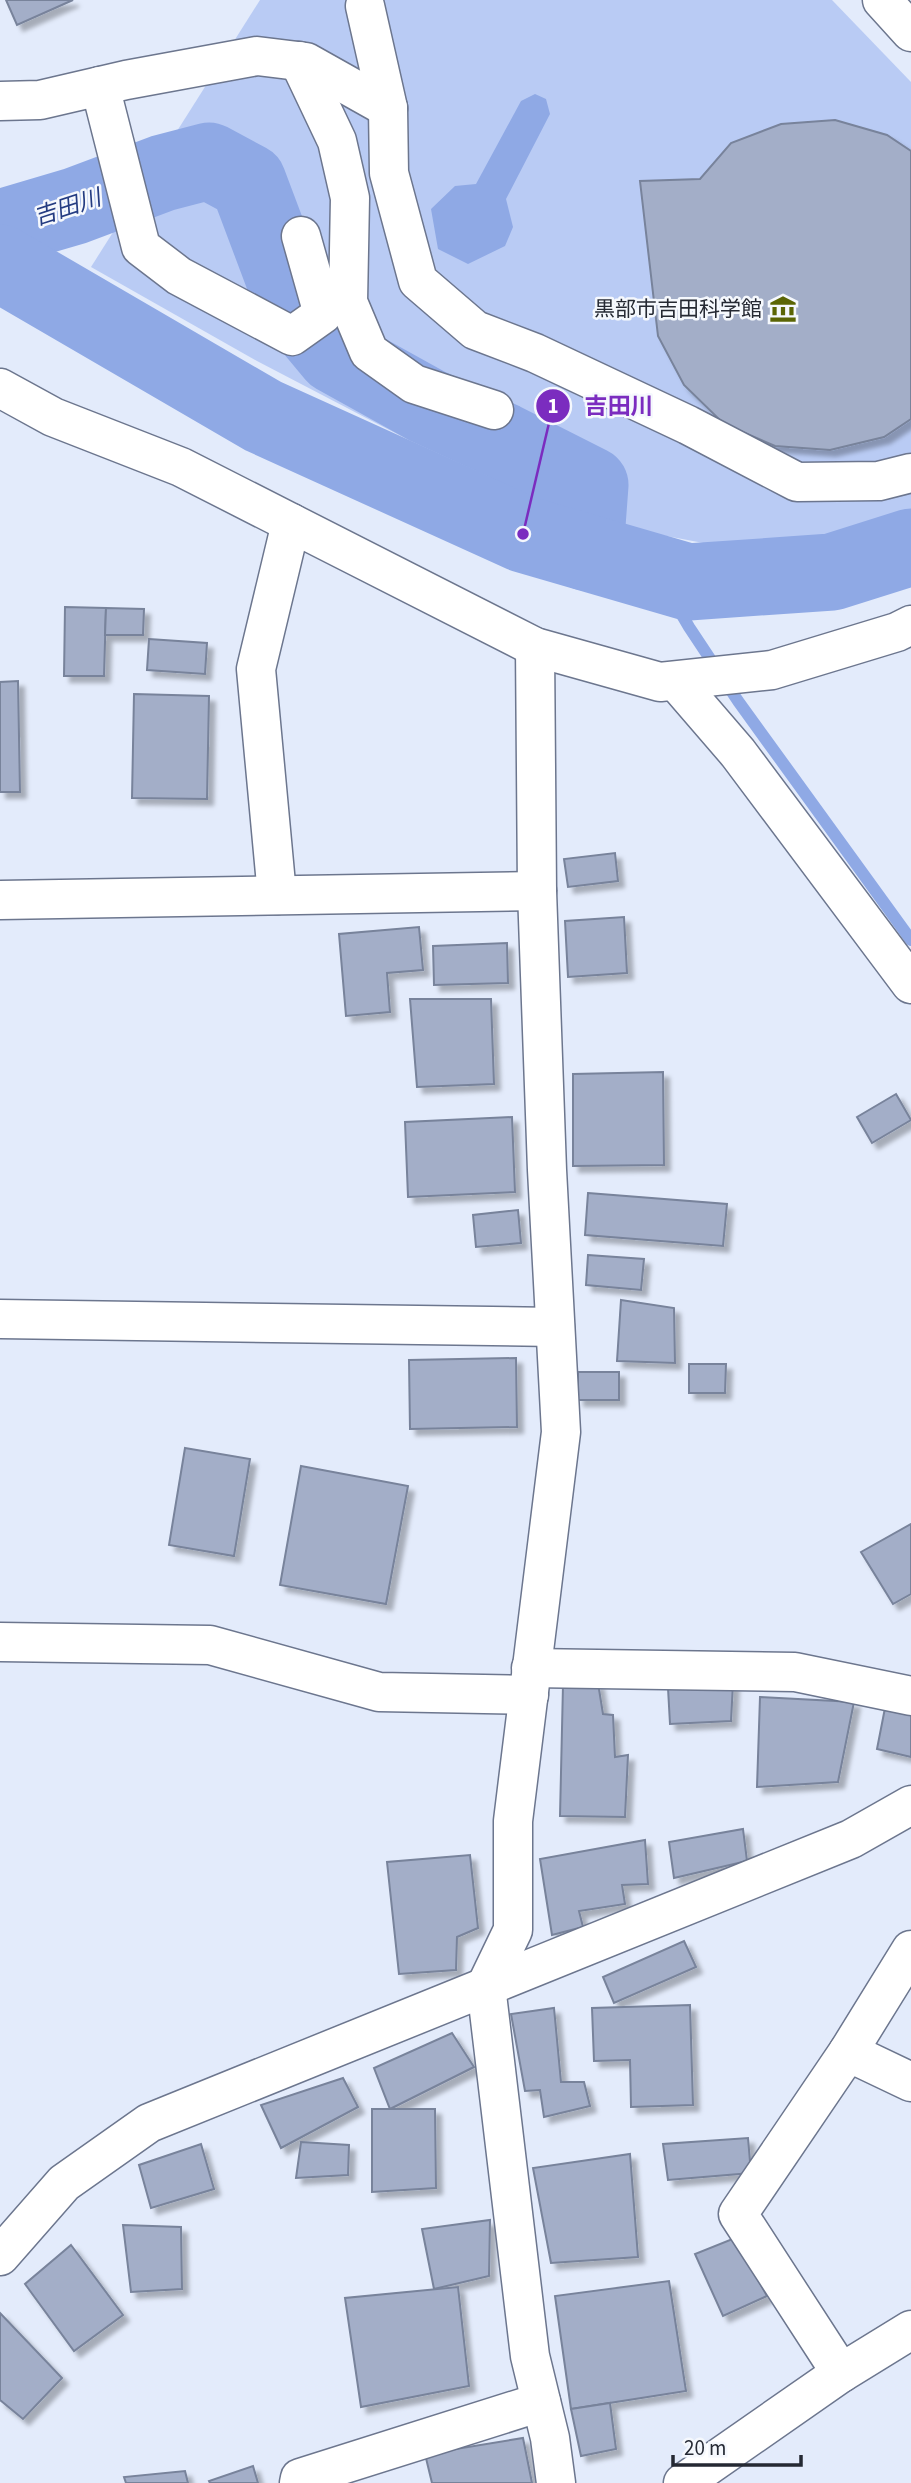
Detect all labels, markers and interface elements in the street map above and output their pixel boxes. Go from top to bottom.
water label: 吉田川 [29,180,108,234]
place label: 黒部市吉田科学館 [594,294,762,324]
museum icon: 黒部市吉田科学館 [768,294,798,324]
callout: 吉田川 [535,384,667,428]
text: 吉田川 [585,390,654,423]
text: 1 [547,391,559,421]
scale bar [673,2424,801,2468]
text: 20 m [684,2433,726,2463]

